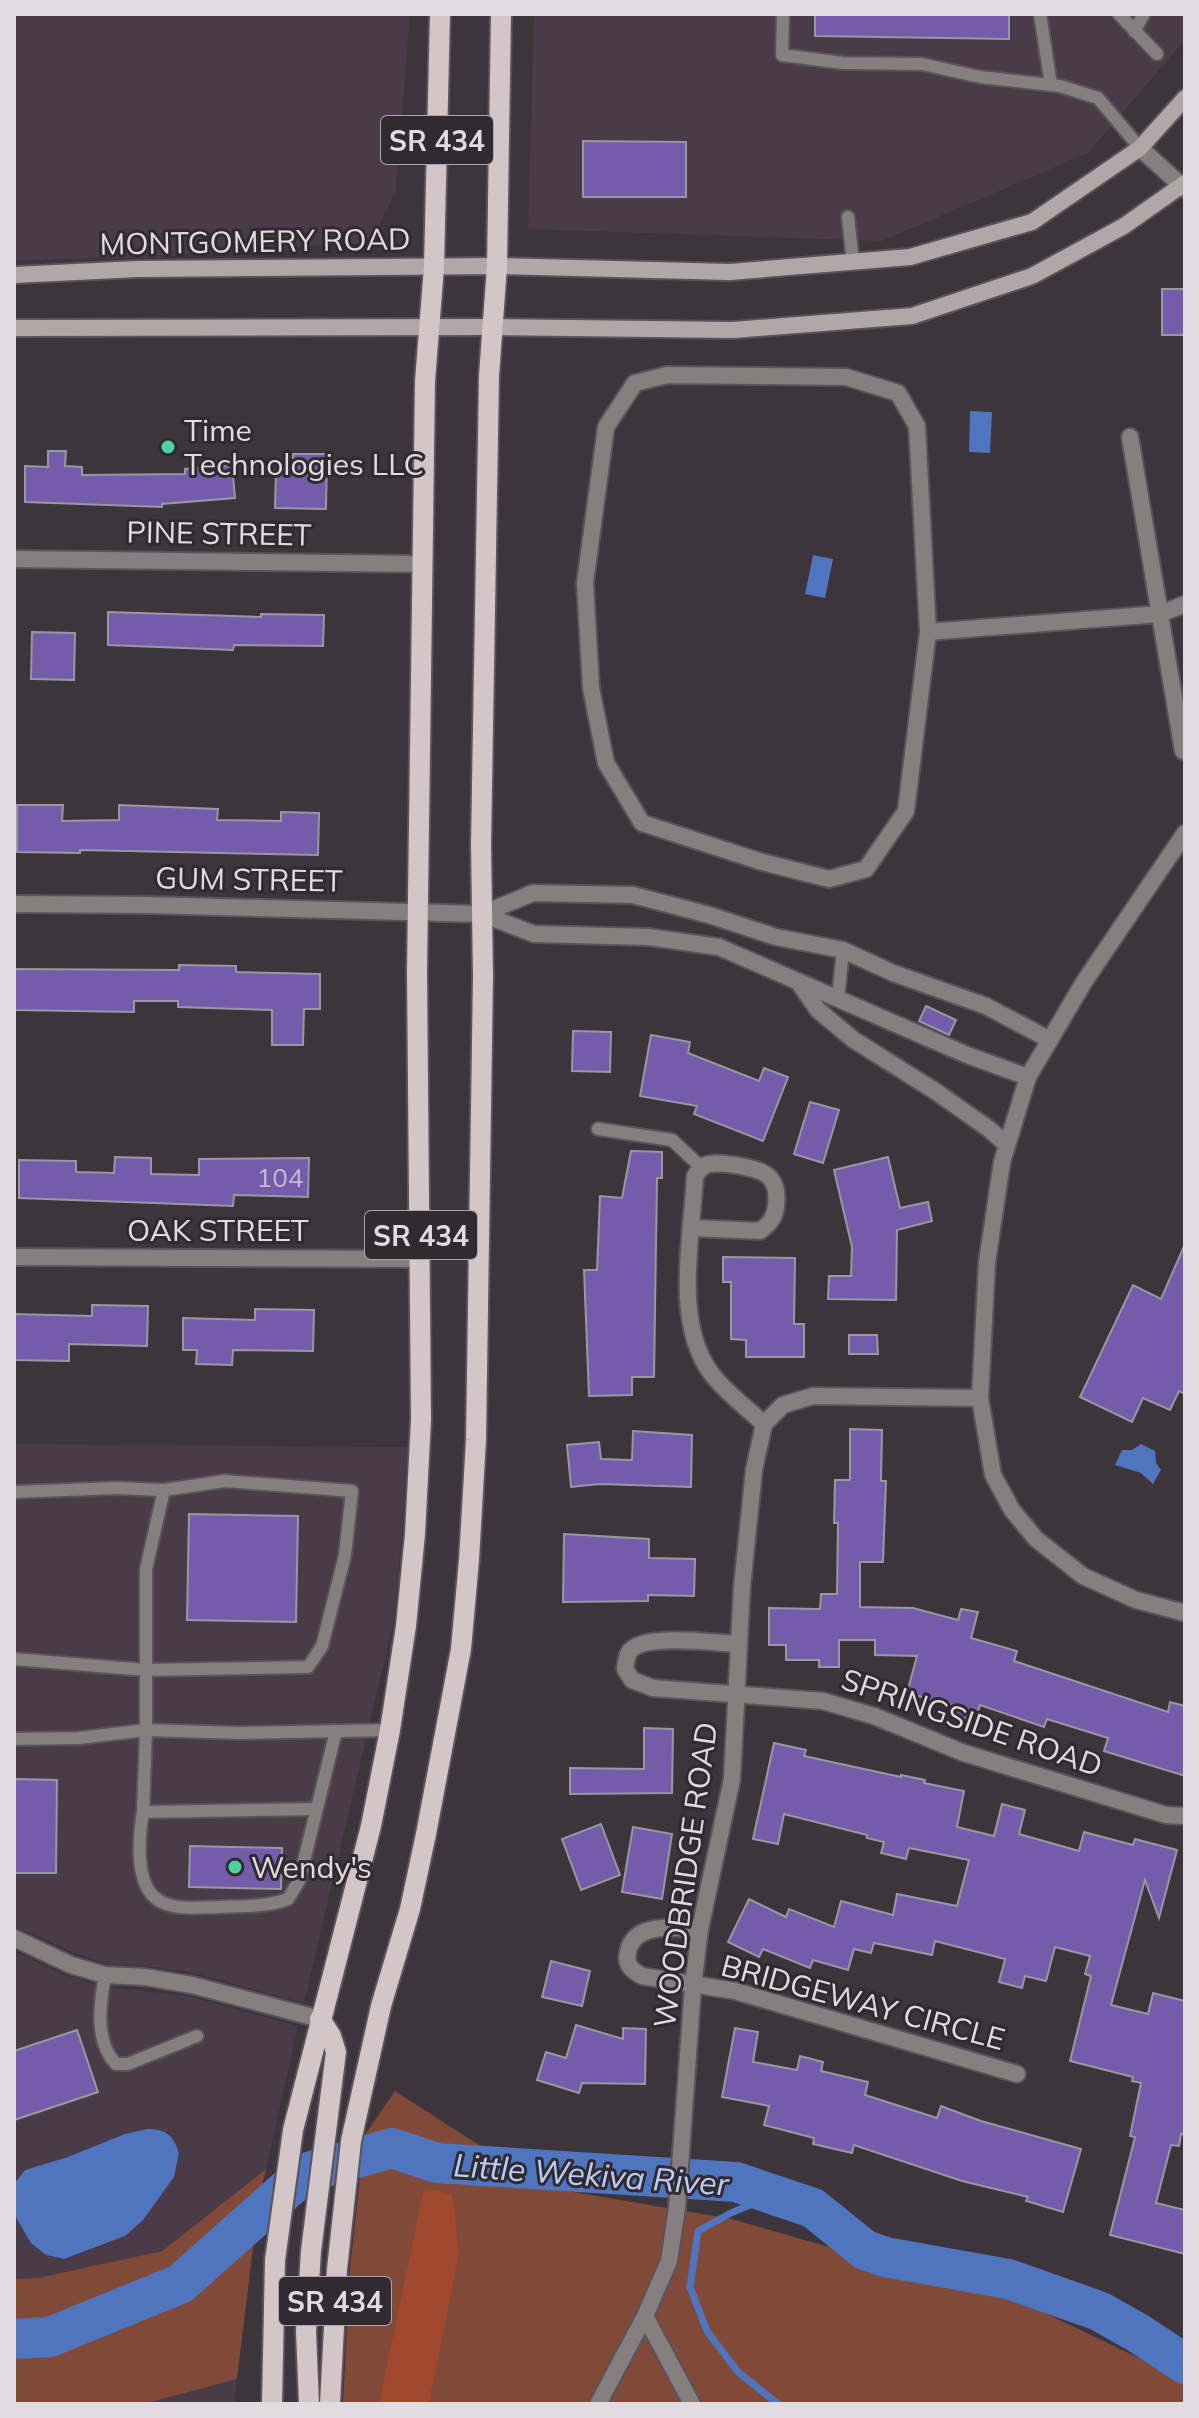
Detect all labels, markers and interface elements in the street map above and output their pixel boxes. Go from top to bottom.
road number: SR 434 [381,116,493,164]
street label: MONTGOMERY ROAD [99,219,411,263]
place label: Time Technologies LLC [184,411,424,483]
marker: Time Technologies LLC [159,438,177,456]
street label: PINE STREET [126,512,312,554]
street label: GUM STREET [155,858,343,900]
house number: 104 [257,1161,303,1194]
street label: OAK STREET [127,1211,309,1249]
road number: SR 434 [365,1211,477,1259]
street label: SPRINGSIDE ROAD [837,1660,1107,1784]
street label: WOODBRIDGE ROAD [645,1720,725,2030]
place label: Wendy's [251,1848,372,1886]
marker: Wendy's [226,1858,244,1876]
street label: BRIDGEWAY CIRCLE [717,1946,1009,2058]
water label: Little Wekiva River [452,2144,731,2204]
road number: SR 434 [279,2277,391,2325]

